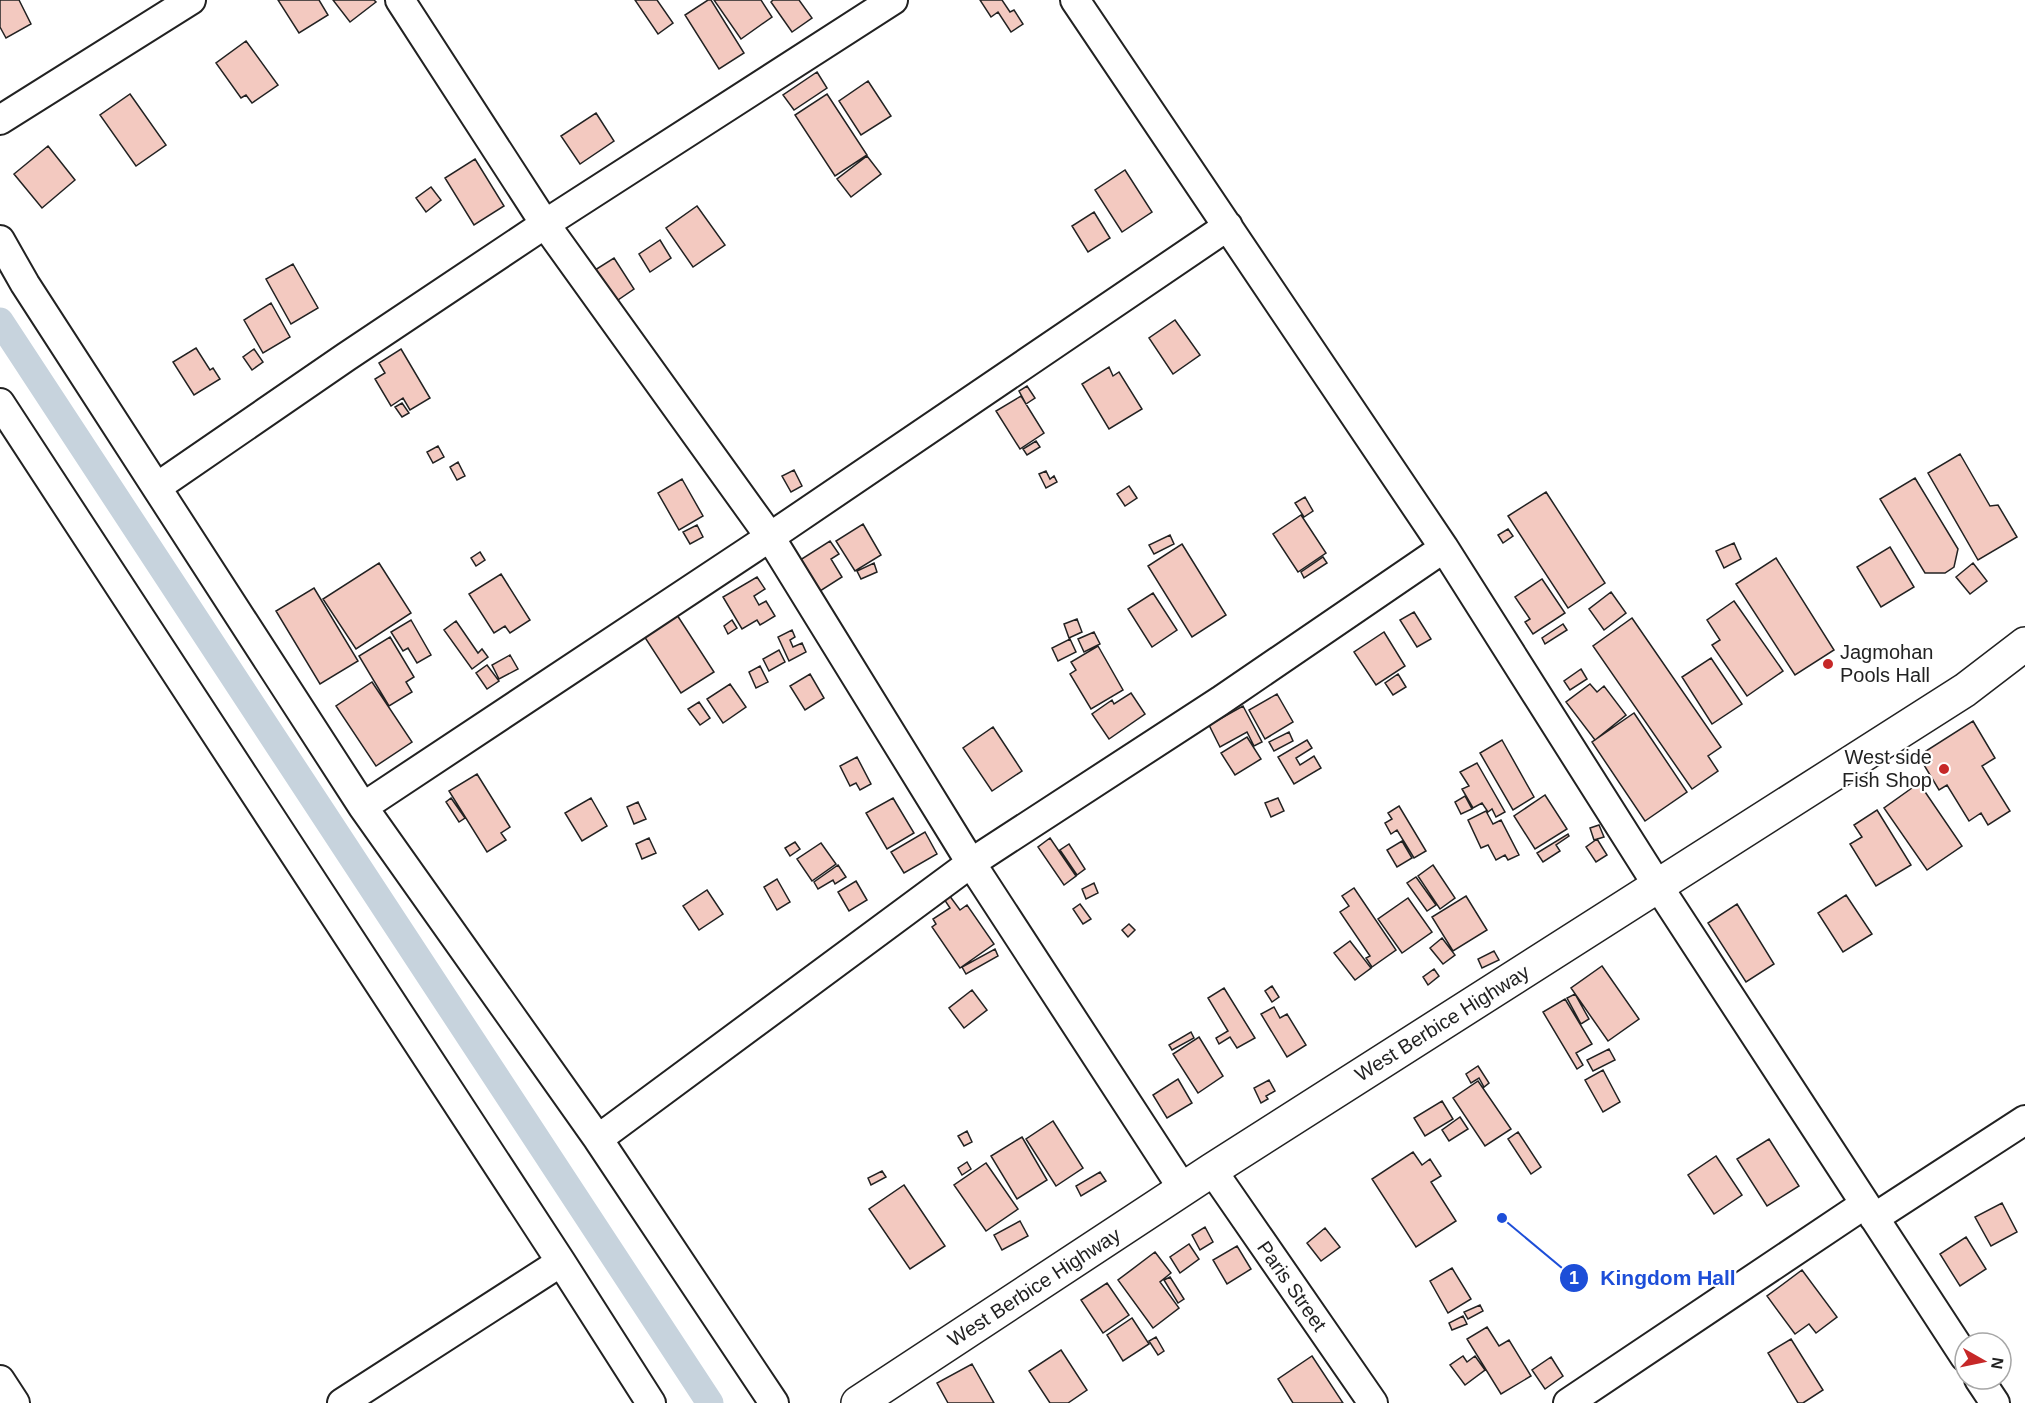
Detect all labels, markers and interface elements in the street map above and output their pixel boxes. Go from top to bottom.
place label: Jagmohan Pools Hall [1840,641,1933,686]
marker: Jagmohan Pools Hall [1821,657,1835,671]
place label: West side Fish Shop [1842,746,1932,791]
marker: West side Fish Shop [1937,762,1951,776]
street label: West Berbice Highway [1351,960,1533,1086]
street label: West Berbice Highway [944,1223,1124,1351]
street label: Paris Street [1253,1237,1331,1335]
callout: Kingdom Hall [1559,1258,1748,1297]
text: Kingdom Hall [1600,1266,1736,1289]
text: 1 [1569,1268,1579,1288]
north arrow [1953,1331,2013,1391]
text: N [1988,1356,2007,1370]

